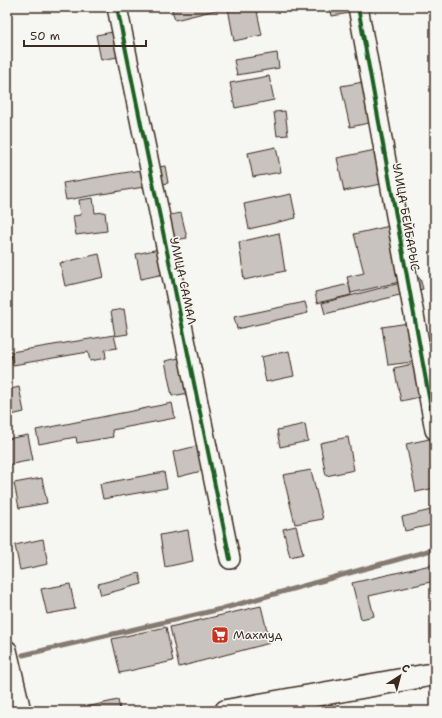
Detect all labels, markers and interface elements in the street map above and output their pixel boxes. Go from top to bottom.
scale bar [24,22,146,48]
text: 50 m [30,28,60,44]
street label: УЛИЦА БЕЙБАРЫС [389,162,423,272]
street label: УЛИЦА САМАЛ [166,236,200,326]
supermarket icon: Махмуд [210,625,230,645]
place label: Махмуд [233,627,283,643]
north arrow [380,656,420,696]
text: С [398,660,413,677]

